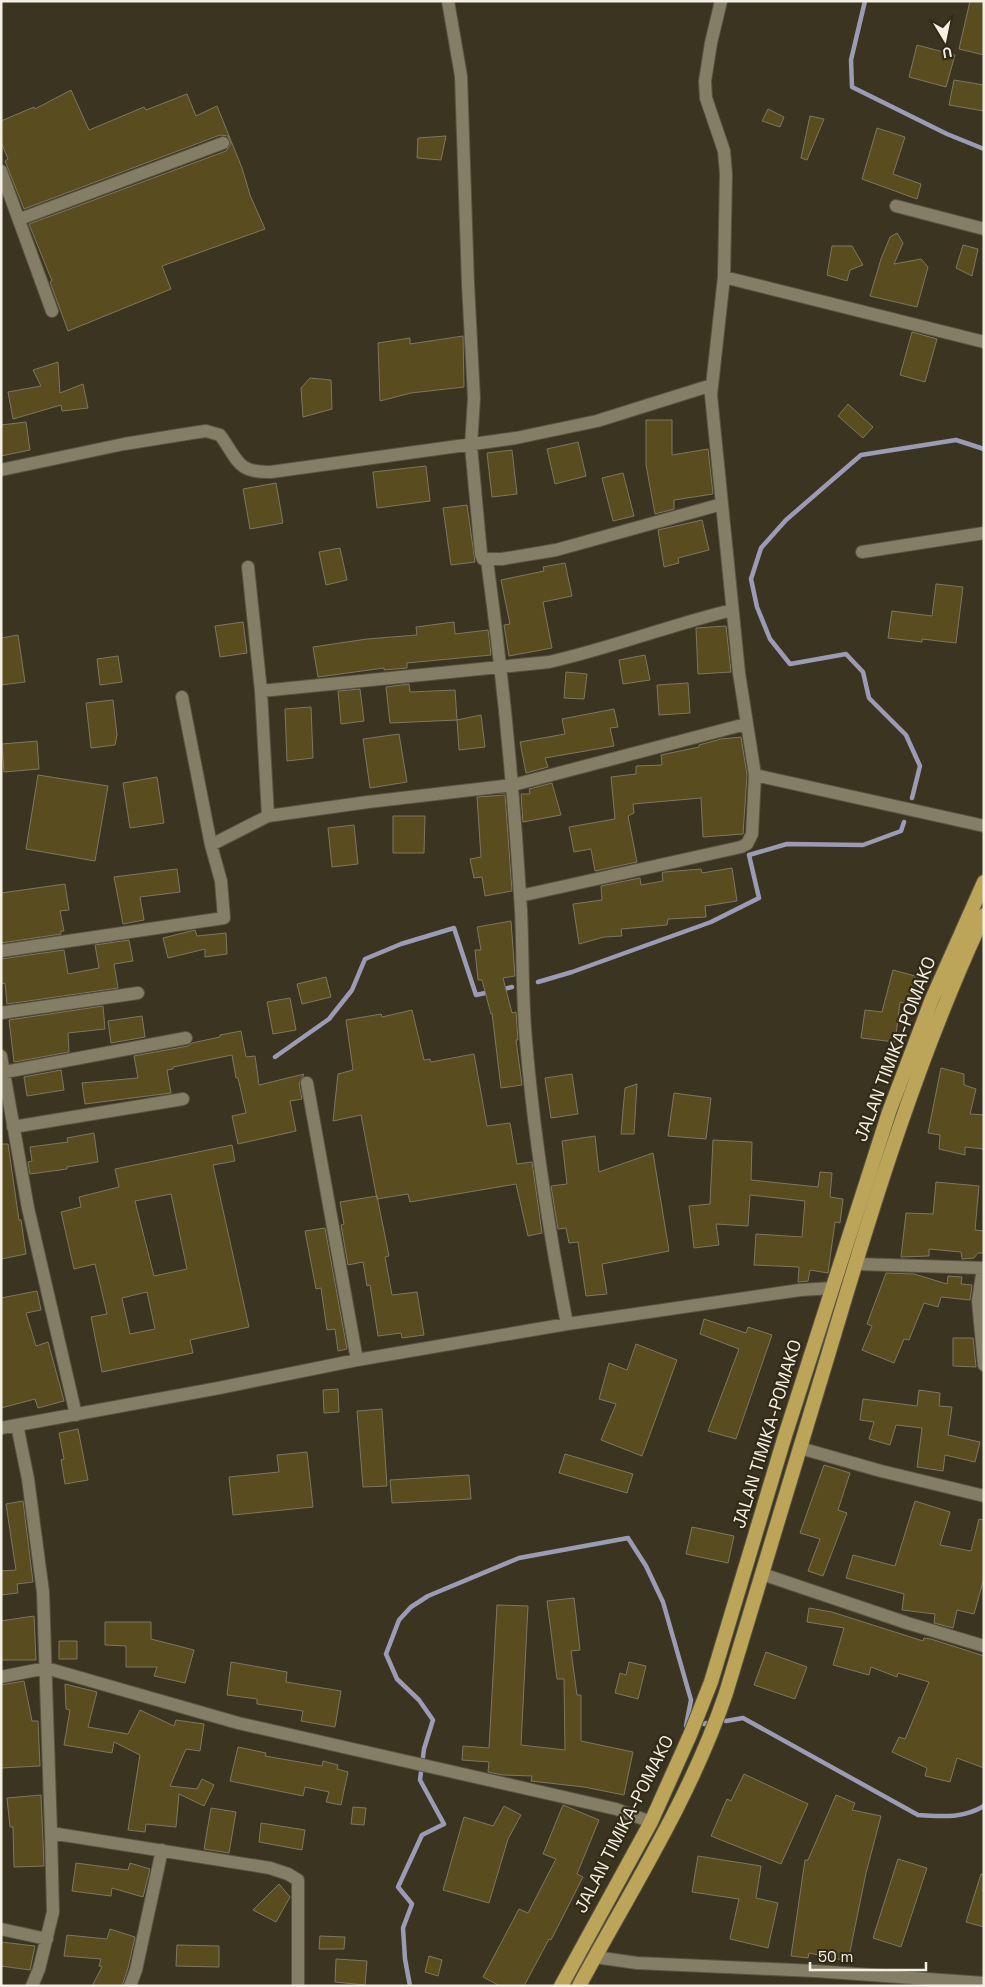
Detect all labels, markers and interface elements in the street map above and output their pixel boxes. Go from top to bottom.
north arrow [920,15,970,65]
text: U [941,43,953,62]
street label: JALAN TIMIKA-POMAKO [849,953,940,1145]
street label: JALAN TIMIKA-POMAKO [727,1337,806,1531]
street label: JALAN TIMIKA-POMAKO [569,1731,678,1916]
scale bar [810,1940,926,1972]
text: 50 m [818,1947,853,1966]

